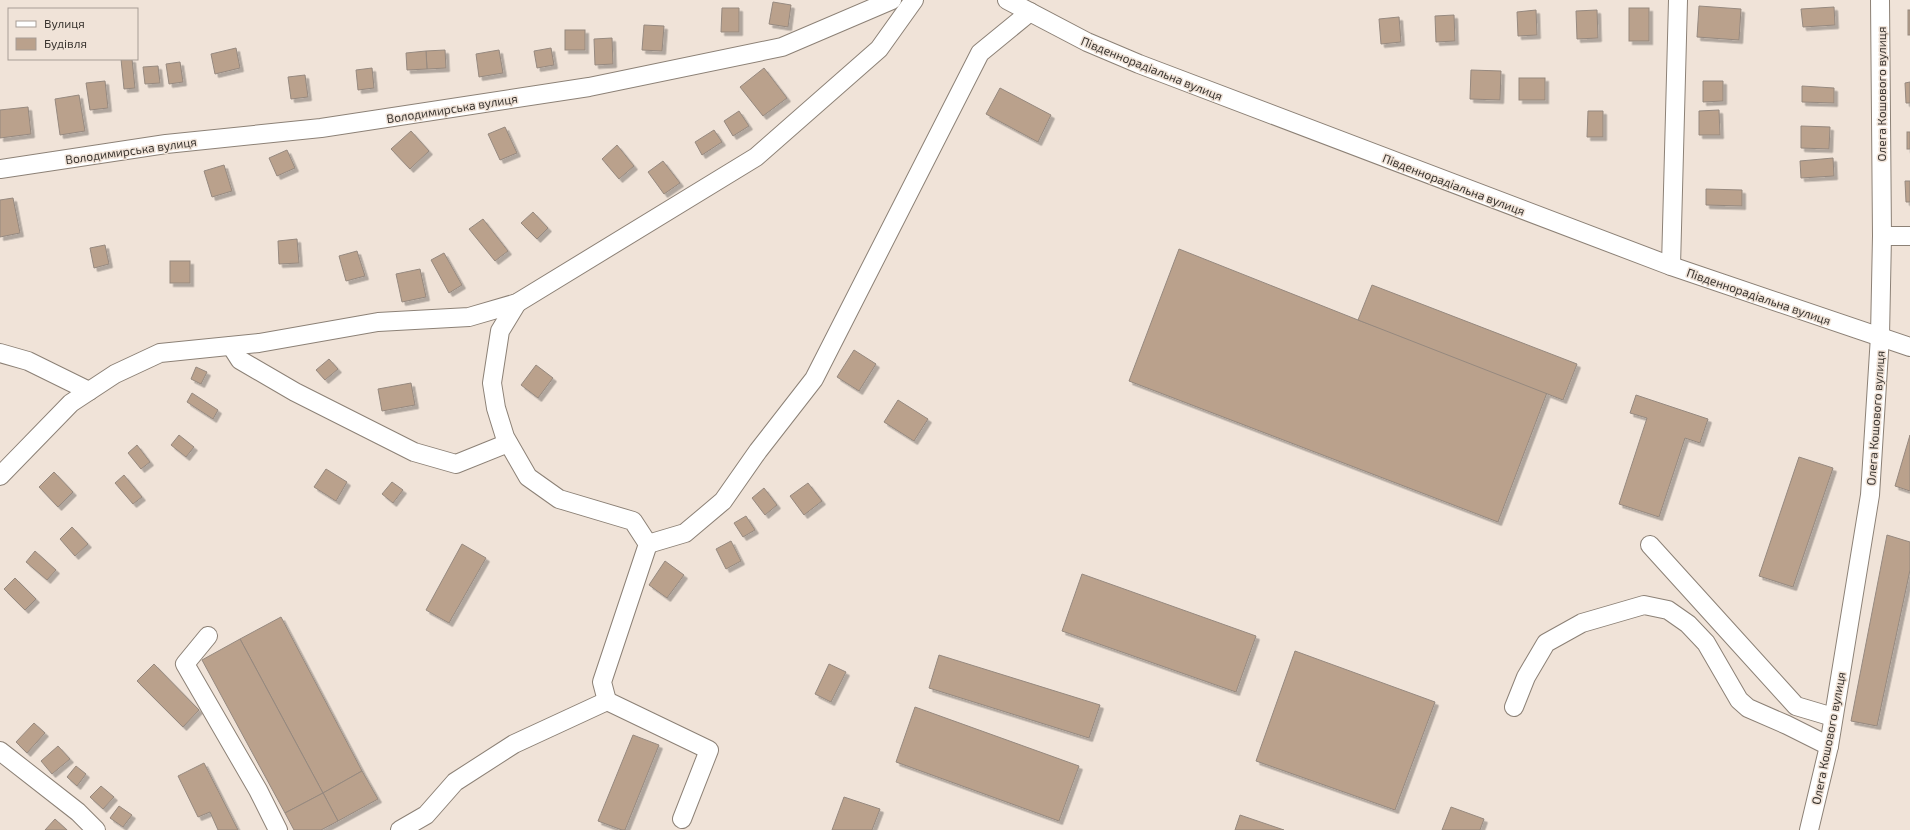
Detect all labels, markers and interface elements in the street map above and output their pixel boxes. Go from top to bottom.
legend [8,8,138,60]
text: Вулиця [44,16,85,31]
street label: Олега Кошового вулиця [1874,27,1889,161]
street label: Південнорадіальна вулиця [1079,33,1225,104]
text: Будівля [44,36,87,51]
street label: Володимирська вулиця [385,91,519,126]
street label: Володимирська вулиця [64,134,198,167]
street label: Південнорадіальна вулиця [1380,150,1527,219]
street label: Південнорадіальна вулиця [1685,265,1833,328]
street label: Олега Кошового вулиця [1863,350,1888,486]
street label: Олега Кошового вулиця [1808,670,1849,806]

